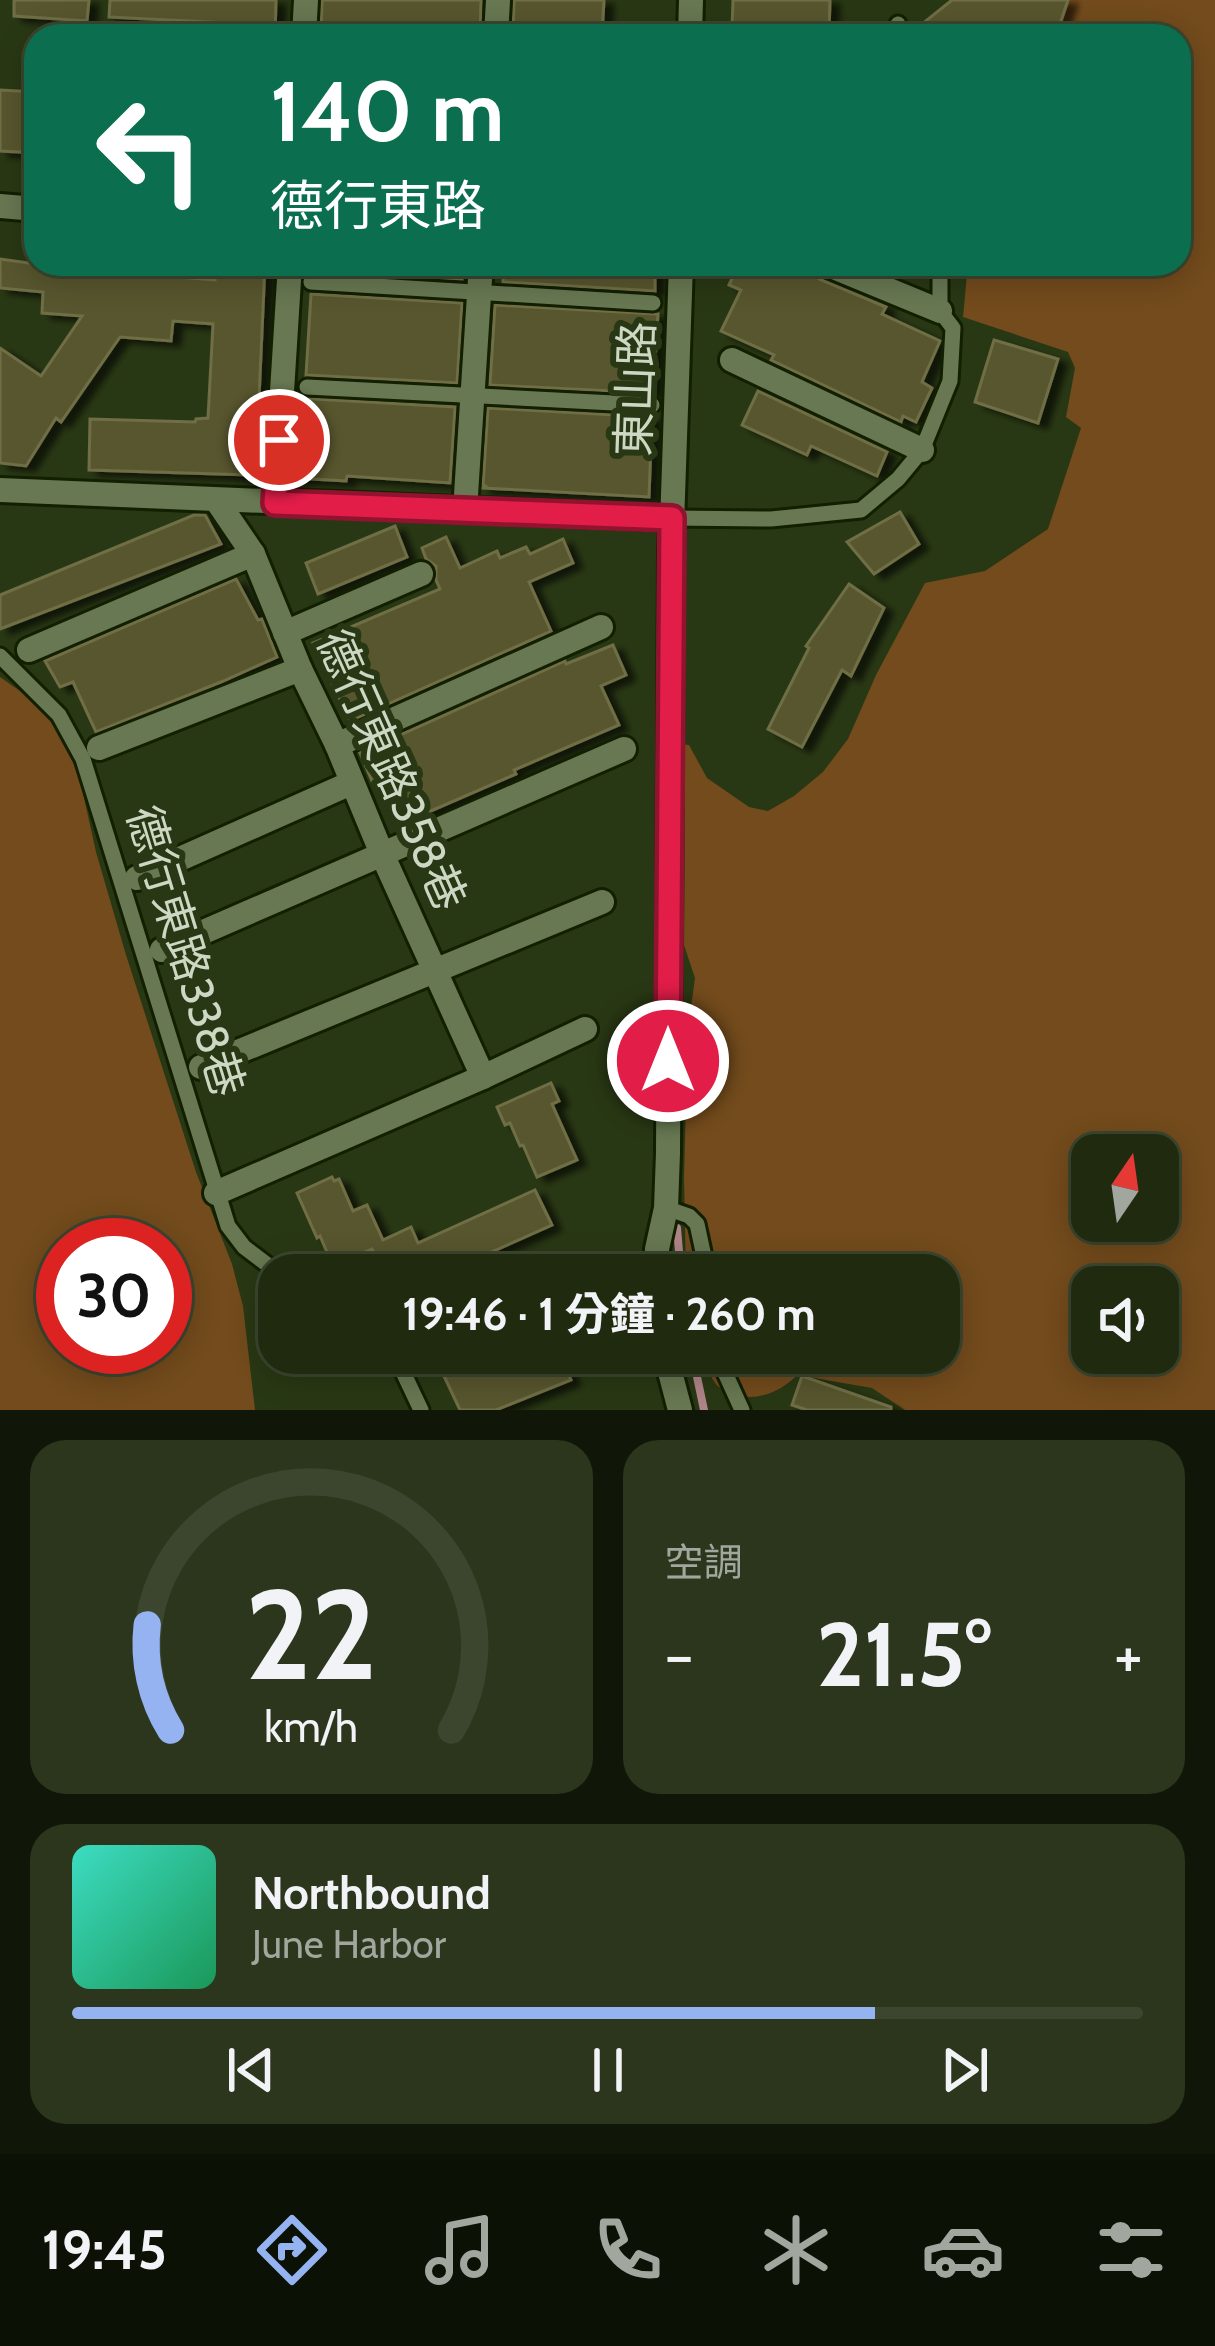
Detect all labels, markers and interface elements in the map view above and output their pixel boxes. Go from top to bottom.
text: 140 m [270,60,504,162]
icon: left [72,72,228,228]
text: 德行東路 [270,173,486,239]
street label: 東山路 [606,321,664,457]
pin [228,389,330,491]
icon: arrive [246,407,312,473]
street label: 德行東路358巷 [306,622,478,918]
street label: 德行東路338巷 [116,799,256,1103]
position arrow [605,998,731,1124]
north arrow [1071,1134,1179,1242]
map controls [1071,1134,1179,1374]
speed limit sign: 30 [36,1218,192,1374]
button: sound [1071,1266,1179,1374]
text: 19:46 · 1 分鐘 · 260 m [402,1287,816,1341]
text: 空調 [665,1538,743,1586]
text: 22 [245,1559,377,1710]
text: 21.5° [816,1599,991,1709]
text: − [665,1614,694,1695]
text: + [1114,1614,1143,1695]
text: km/h [264,1701,358,1753]
text: Northbound [252,1866,491,1920]
text: June Harbor [252,1920,446,1968]
icon: previous [218,2037,284,2103]
icon: pause [575,2037,641,2103]
icon: next [932,2037,998,2103]
icon: directions [250,2208,334,2292]
icon: music [418,2208,502,2292]
icon: phone [586,2208,670,2292]
icon: climate [754,2208,838,2292]
icon: car [921,2208,1005,2292]
icon: filters [1089,2208,1173,2292]
text: 19:45 [42,2217,167,2283]

